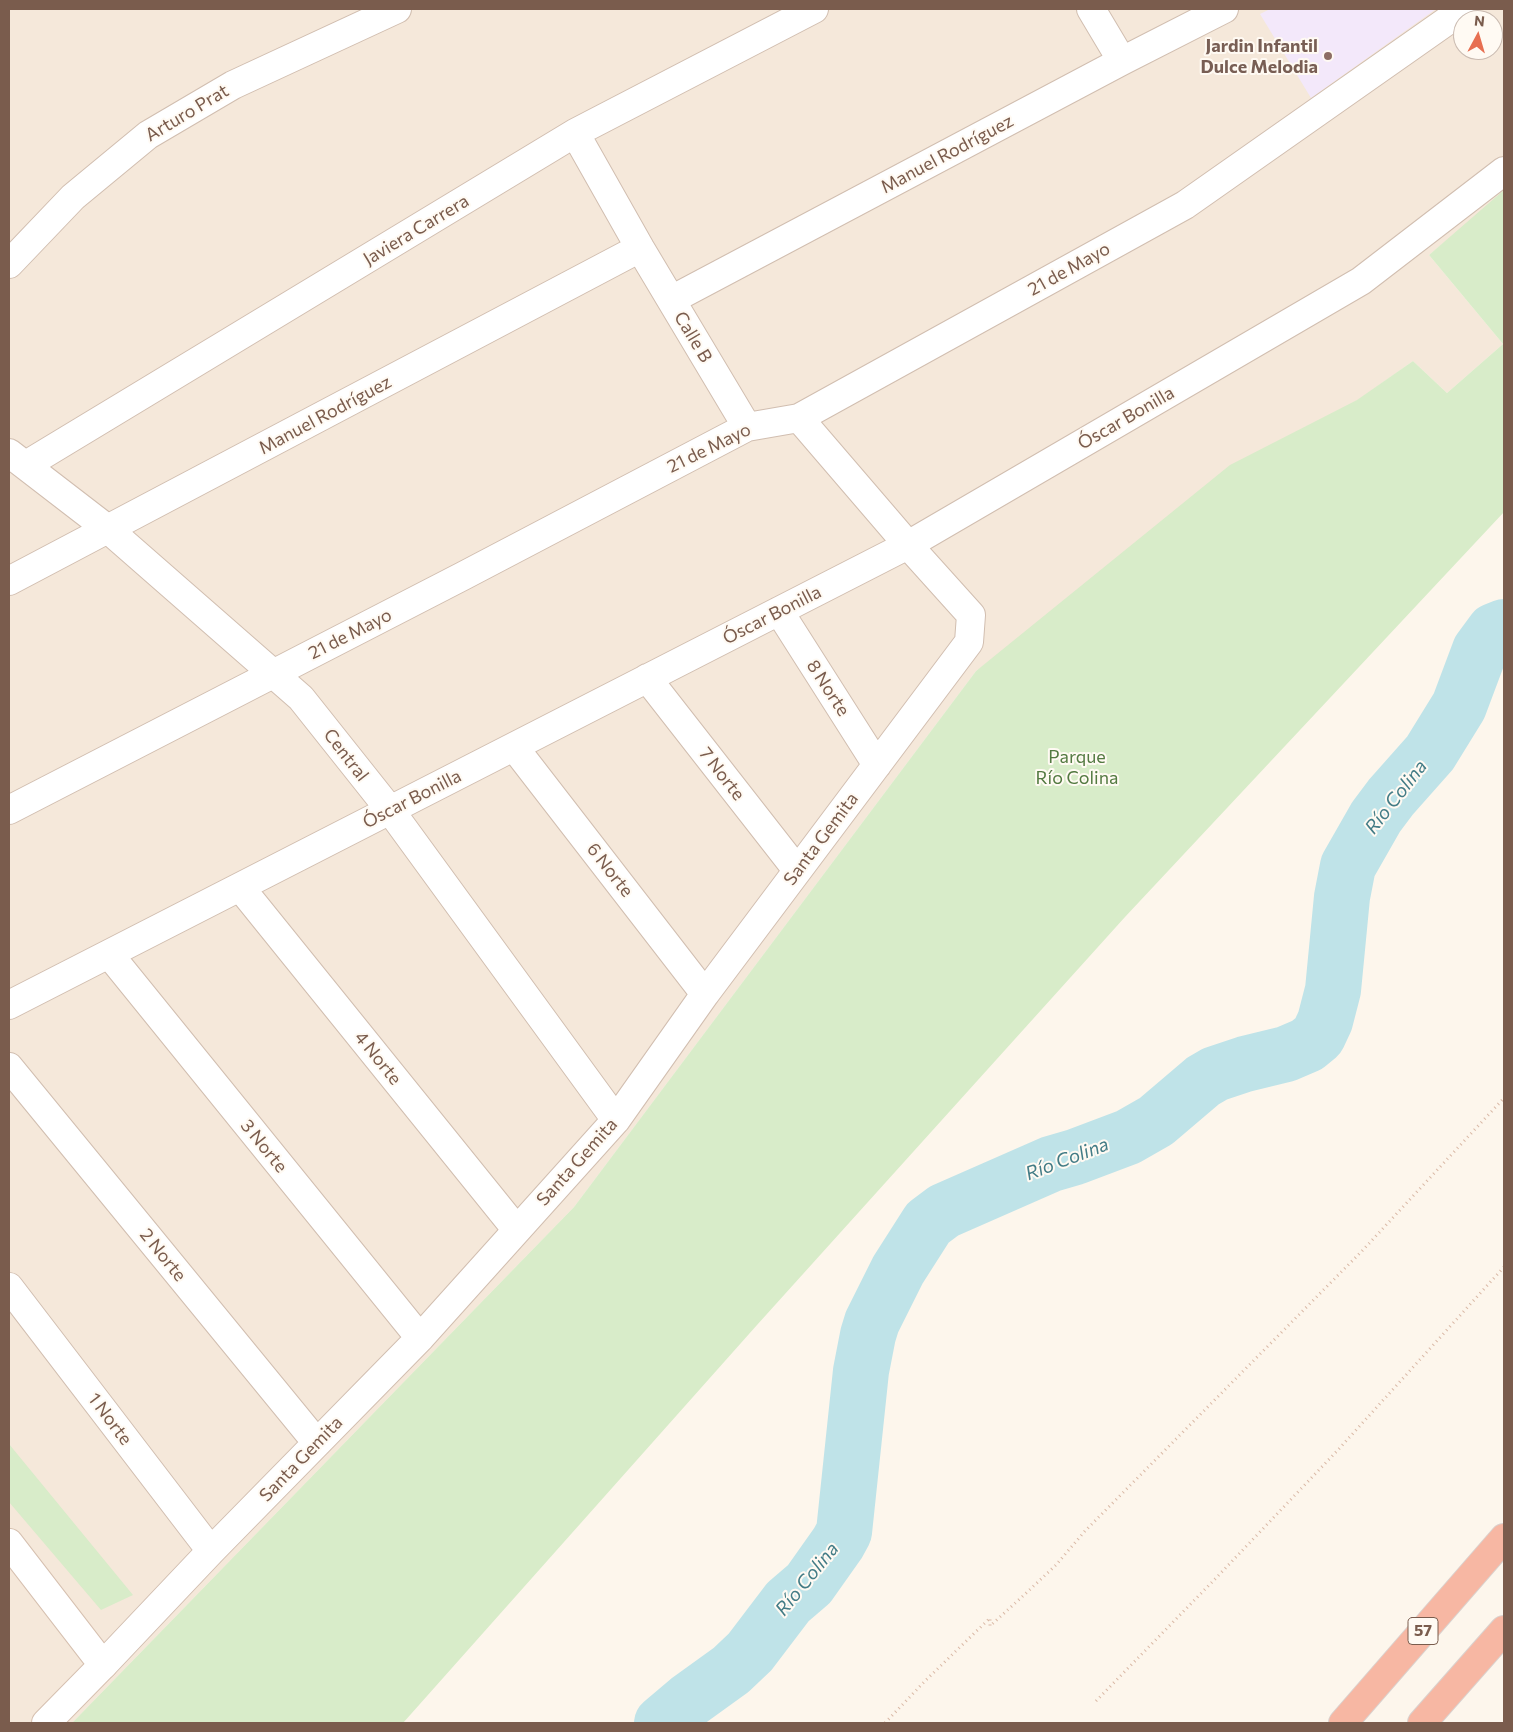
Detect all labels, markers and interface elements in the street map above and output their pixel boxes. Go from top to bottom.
north arrow [1453,10,1503,60]
text: N [1473,12,1486,30]
place label: Jardin Infantil Dulce Melodia [1201,35,1318,78]
marker: Jardin Infantil Dulce Melodia [1322,50,1334,62]
street label: Arturo Prat [141,80,233,146]
street label: Manuel Rodríguez [877,110,1017,198]
street label: Javiera Carrera [359,190,473,270]
street label: 21 de Mayo [1024,238,1114,300]
street label: Calle B [669,308,717,366]
street label: Manuel Rodríguez [255,371,395,459]
street label: Óscar Bonilla [1074,382,1178,454]
street label: 21 de Mayo [664,418,754,478]
street label: Óscar Bonilla [719,581,825,649]
street label: 21 de Mayo [305,604,395,664]
street label: 8 Norte [802,656,854,720]
street label: Central [319,725,373,785]
street label: 7 Norte [695,743,749,805]
park label: Parque Río Colina [1036,746,1118,789]
water label: Río Colina [1360,756,1432,838]
street label: Óscar Bonilla [359,765,465,833]
street label: Santa Gemita [779,788,863,890]
street label: 6 Norte [582,839,638,901]
street label: 4 Norte [350,1027,406,1089]
street label: Santa Gemita [532,1114,622,1210]
street label: 3 Norte [236,1115,292,1177]
water label: Río Colina [1022,1133,1112,1185]
street label: 2 Norte [135,1224,191,1286]
street label: 1 Norte [83,1389,137,1449]
street label: Santa Gemita [255,1412,347,1506]
water label: Río Colina [771,1538,843,1620]
road number: 57 [1408,1618,1438,1644]

